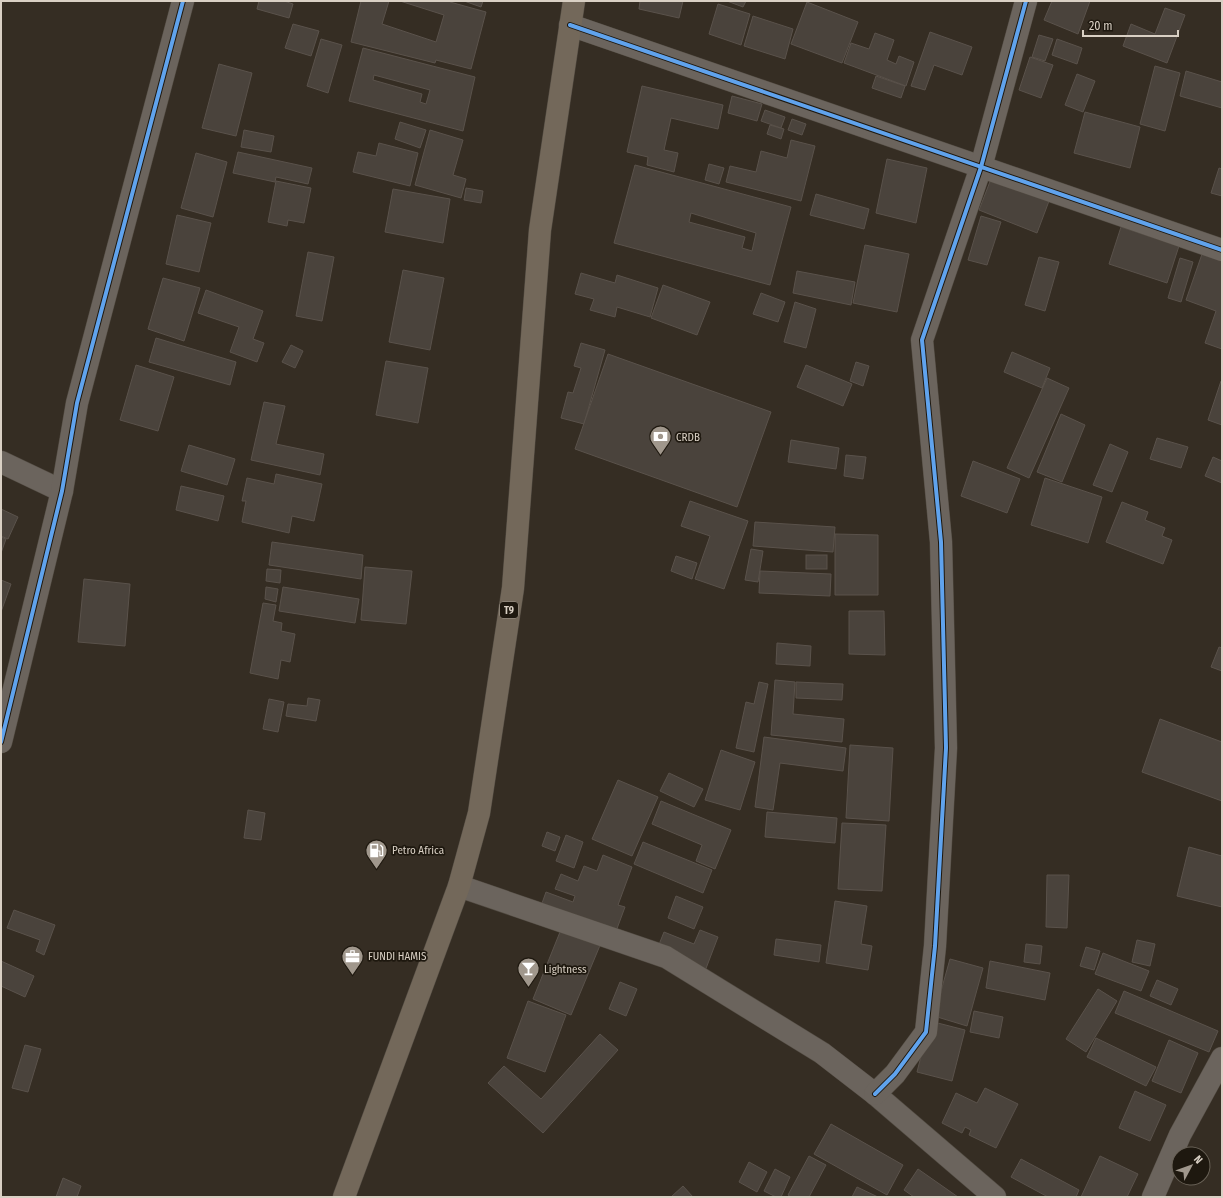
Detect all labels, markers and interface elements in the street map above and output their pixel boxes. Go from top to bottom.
scale bar [1083,12,1178,38]
text: 20 m [1089,19,1113,33]
bank icon: CRDB [647,424,673,457]
place label: CRDB [676,431,700,444]
road number: T9 [500,602,518,618]
fuel station icon: Petro Africa [364,837,390,870]
place label: Petro Africa [392,844,444,857]
office icon: FUNDI HAMIS [340,943,366,976]
place label: FUNDI HAMIS [368,950,427,963]
bar icon: Lightness [515,956,541,989]
place label: Lightness [544,963,587,976]
north arrow [1171,1146,1211,1186]
text: N [1191,1153,1205,1167]

